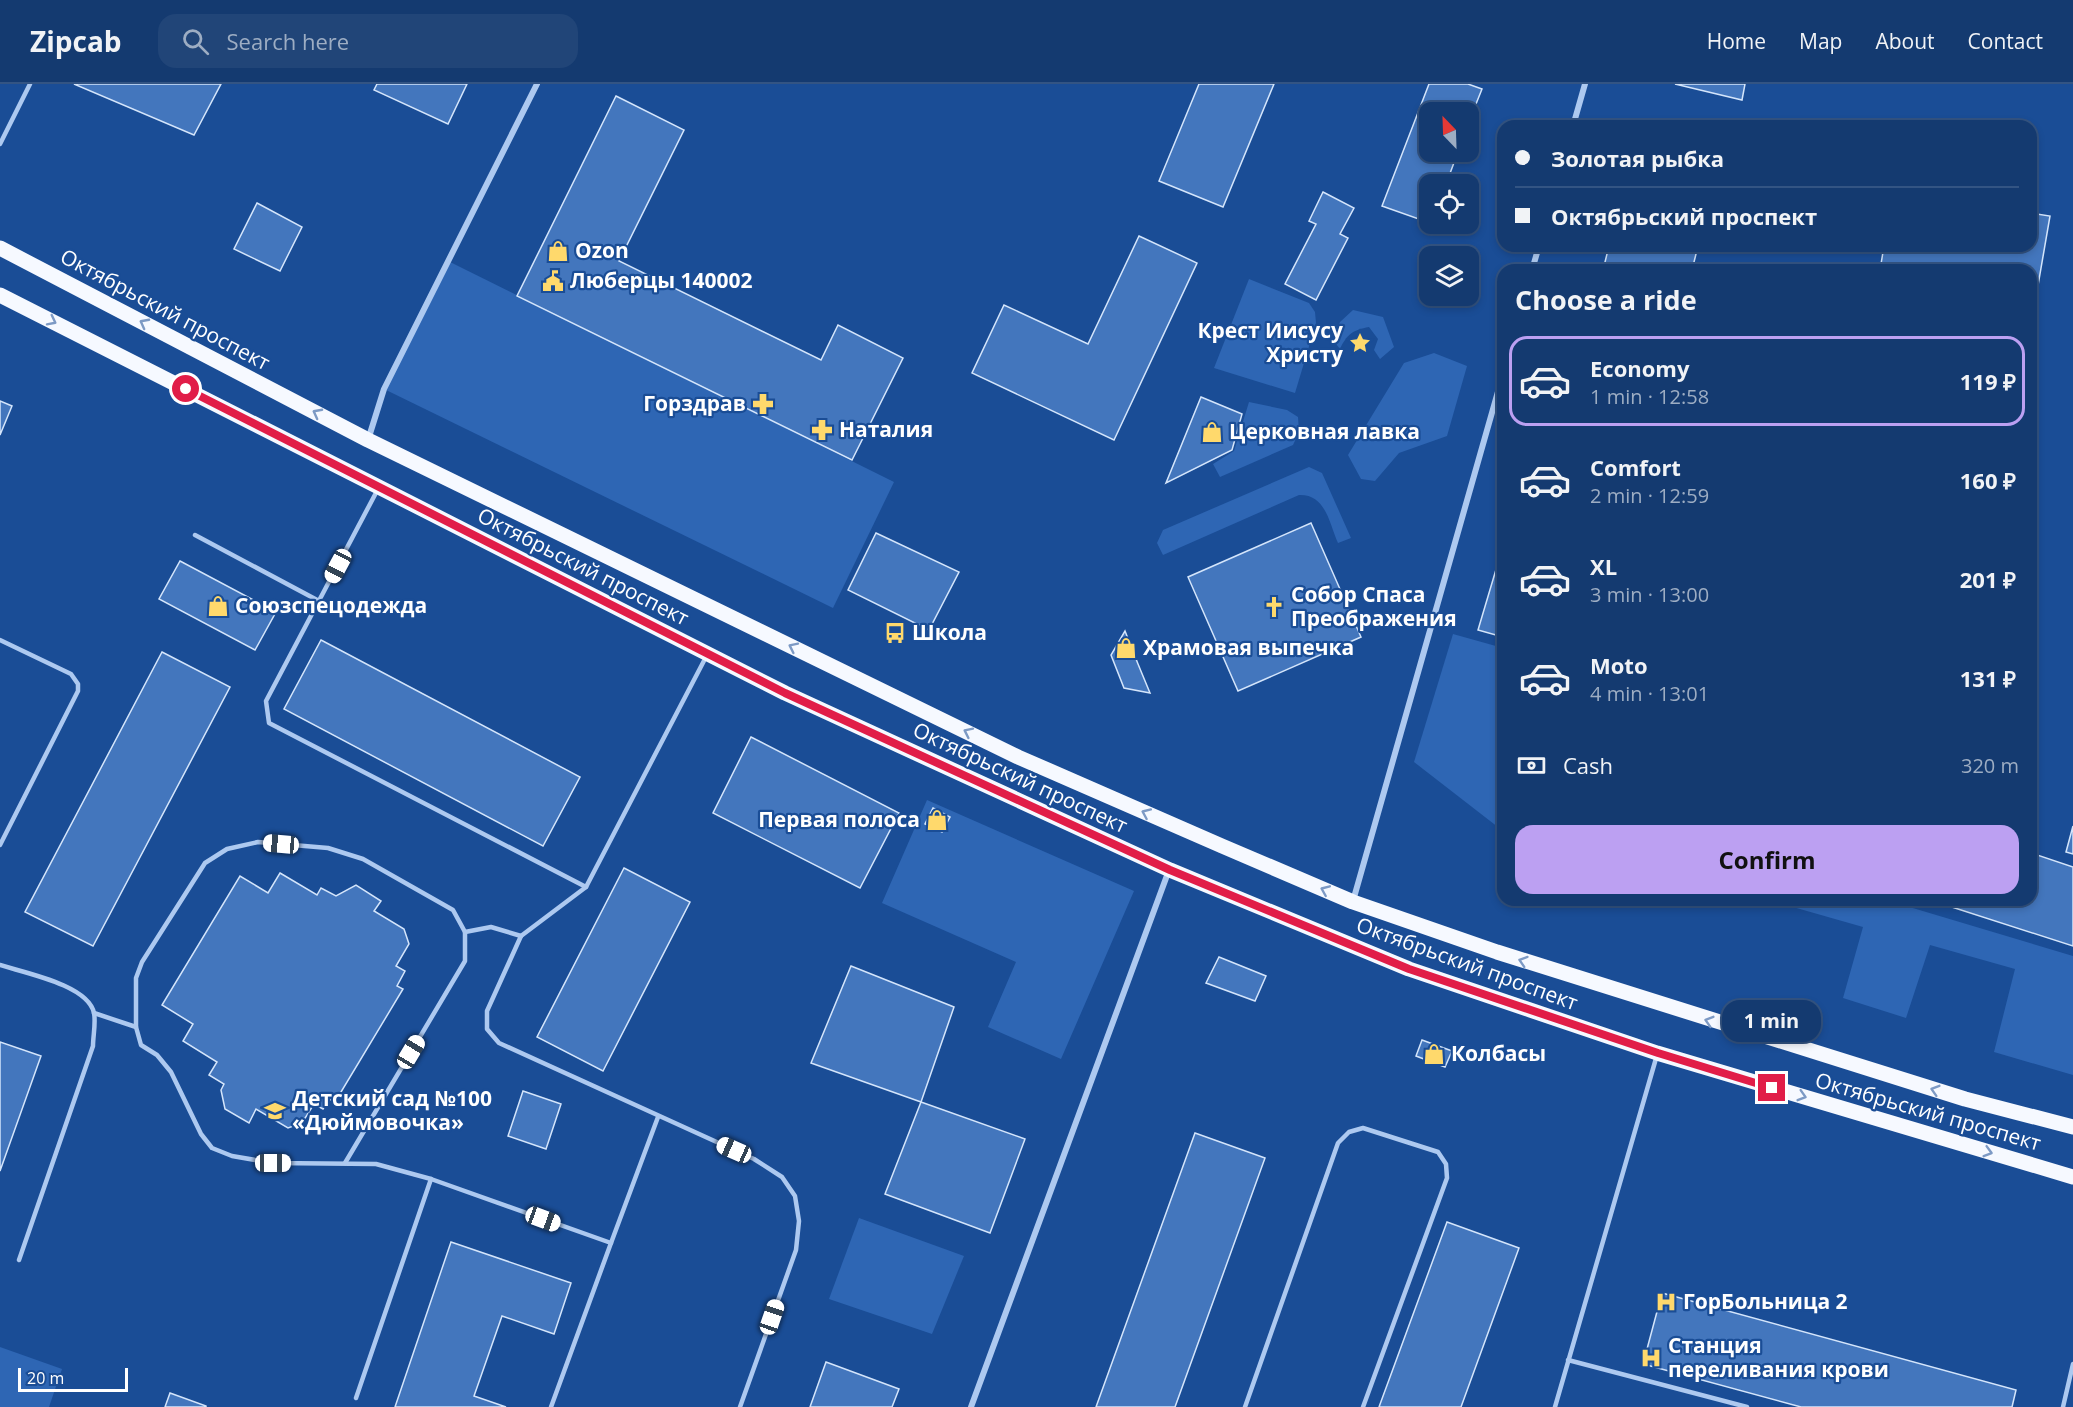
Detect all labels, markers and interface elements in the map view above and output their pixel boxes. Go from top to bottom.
search box [158,14,578,68]
text: Zipcab [30,22,122,60]
icon: search [179,25,212,58]
text: Search here [227,26,349,56]
text: Home [1707,27,1766,55]
text: Map [1799,27,1842,55]
text: About [1875,27,1935,55]
text: Contact [1968,27,2043,55]
north arrow [1419,102,1479,162]
map controls [1419,102,1479,306]
text: Золотая рыбка [1551,143,1724,173]
button: locate [1419,174,1479,234]
text: Октябрьский проспект [1551,201,1817,231]
place label: Ozon [575,236,629,264]
shop icon: Ozon [546,239,570,263]
street label: Октябрьский проспект [56,242,275,376]
button: layers [1419,246,1479,306]
place label: Люберцы 140002 [570,266,753,294]
public building icon: Люберцы 140002 [541,269,565,293]
text: Choose a ride [1515,281,1697,318]
one-way arrow [46,314,57,325]
place label: Крест Иисусу Христу [1197,316,1343,368]
one-way arrow [139,319,150,330]
place icon: Крест Иисусу Христу [1348,331,1372,355]
text: Economy [1590,353,1689,383]
icon: car [1518,354,1572,408]
text: 119 ₽ [1960,366,2016,396]
route start [172,375,199,402]
text: 1 min · 12:58 [1590,383,1709,410]
place label: Горздрав [643,389,746,417]
pharmacy icon: Горздрав [751,392,775,416]
one-way arrow [312,409,323,420]
place label: Наталия [839,415,933,443]
place label: Церковная лавка [1229,417,1420,445]
pharmacy icon: Наталия [810,418,834,442]
shop icon: Церковная лавка [1200,420,1224,444]
text: Comfort [1590,452,1681,482]
icon: car [1518,453,1572,507]
text: 160 ₽ [1960,465,2016,495]
text: 2 min · 12:59 [1590,482,1709,509]
street label: Октябрьский проспект [473,501,694,632]
car [322,546,354,586]
text: XL [1590,551,1617,581]
icon: car [1518,552,1572,606]
text: 201 ₽ [1960,564,2016,594]
place label: Собор Спаса Преображения [1291,580,1457,632]
text: 3 min · 13:00 [1590,581,1709,608]
place label: Союзспецодежда [235,591,427,619]
shop icon: Союзспецодежда [206,594,230,618]
church icon: Собор Спаса Преображения [1262,595,1286,619]
place label: Школа [912,618,987,646]
bus stop icon: Школа [883,621,907,645]
place label: Храмовая выпечка [1143,633,1354,661]
shop icon: Храмовая выпечка [1114,636,1138,660]
one-way arrow [789,643,799,654]
text: Moto [1590,650,1648,680]
icon: car [1518,651,1572,705]
text: 131 ₽ [1960,663,2016,693]
text: 4 min · 13:01 [1590,680,1709,707]
street label: Октябрьский проспект [909,715,1132,839]
one-way arrow [964,728,975,740]
icon: cash [1515,749,1548,782]
text: Cash [1563,750,1613,780]
text: 320 m [1961,752,2019,779]
place label: Первая полоса [758,805,920,833]
shop icon: Первая полоса [925,808,949,832]
one-way arrow [1141,808,1152,820]
button: Confirm [1515,825,2019,894]
car [262,833,300,855]
one-way arrow [1320,885,1331,897]
street label: Октябрьский проспект [1353,910,1582,1016]
one-way arrow [1518,956,1529,968]
callout: 1 min [1722,1001,1822,1043]
text: 1 min [1744,1007,1799,1034]
one-way arrow [1704,1016,1715,1028]
car [394,1032,428,1072]
place label: Колбасы [1451,1039,1546,1067]
shop icon: Колбасы [1422,1042,1446,1066]
street label: Октябрьский проспект [1812,1065,2045,1157]
route end [1758,1074,1785,1101]
place label: Детский сад №100 «Дюймовочка» [292,1084,492,1136]
one-way arrow [1930,1085,1941,1097]
one-way arrow [1796,1089,1806,1102]
school or university icon: Детский сад №100 «Дюймовочка» [263,1099,287,1123]
car [714,1134,754,1166]
one-way arrow [1982,1145,1993,1157]
car [255,1154,291,1172]
car [523,1204,563,1234]
place label: ГорБольница 2 [1683,1287,1848,1315]
hospital icon: ГорБольница 2 [1654,1290,1678,1314]
car [758,1297,786,1337]
place label: Станция переливания крови [1668,1331,1889,1383]
hospital icon: Станция переливания крови [1639,1346,1663,1370]
scale bar [18,1365,128,1392]
text: 20 m [27,1367,64,1389]

